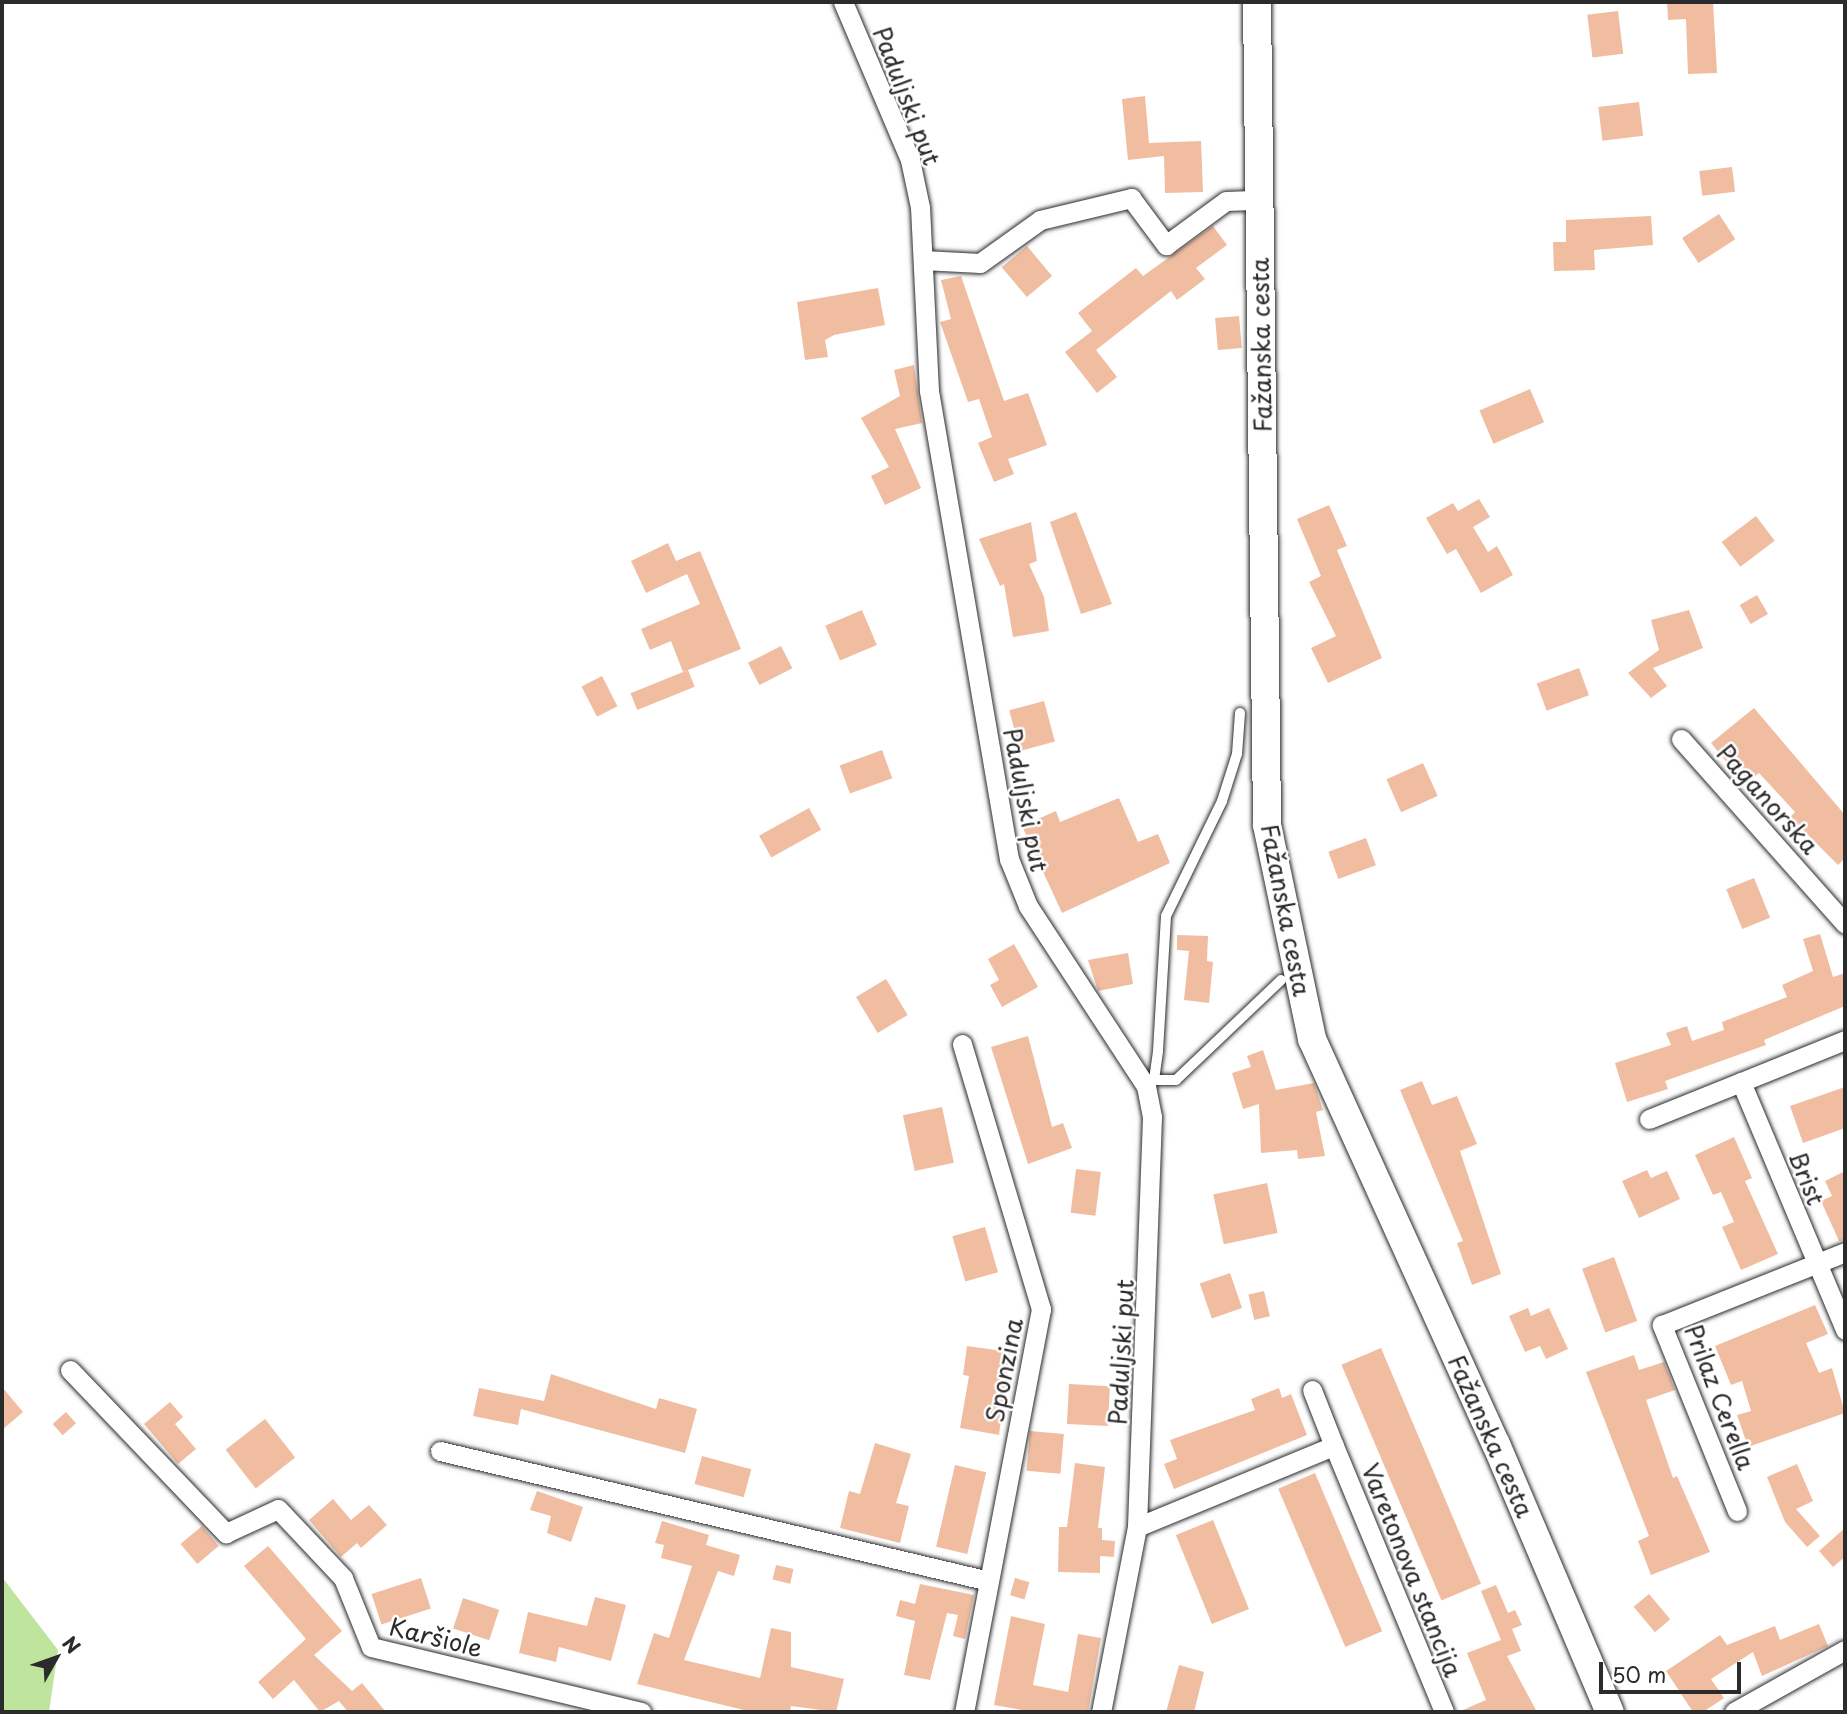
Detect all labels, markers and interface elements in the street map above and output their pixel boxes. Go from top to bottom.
street label: Paduljski put [867,22,947,170]
street label: Fažanska cesta [1245,257,1277,433]
street label: Paduljski put [998,725,1054,875]
street label: Paganorska [1711,738,1825,860]
street label: Fažanska cesta [1255,821,1317,999]
street label: Brist [1783,1147,1831,1209]
street label: Paduljski put [1103,1277,1139,1427]
street label: Sponzina [980,1316,1028,1424]
street label: Prilaz Cerella [1679,1320,1761,1474]
street label: Fažanska cesta [1442,1350,1540,1522]
street label: Varetonova stancija [1356,1458,1468,1682]
street label: Karšiole [387,1612,485,1662]
north arrow [21,1623,91,1693]
text: N [57,1630,88,1659]
scale bar [1602,1648,1744,1692]
text: 50 m [1612,1658,1666,1690]

